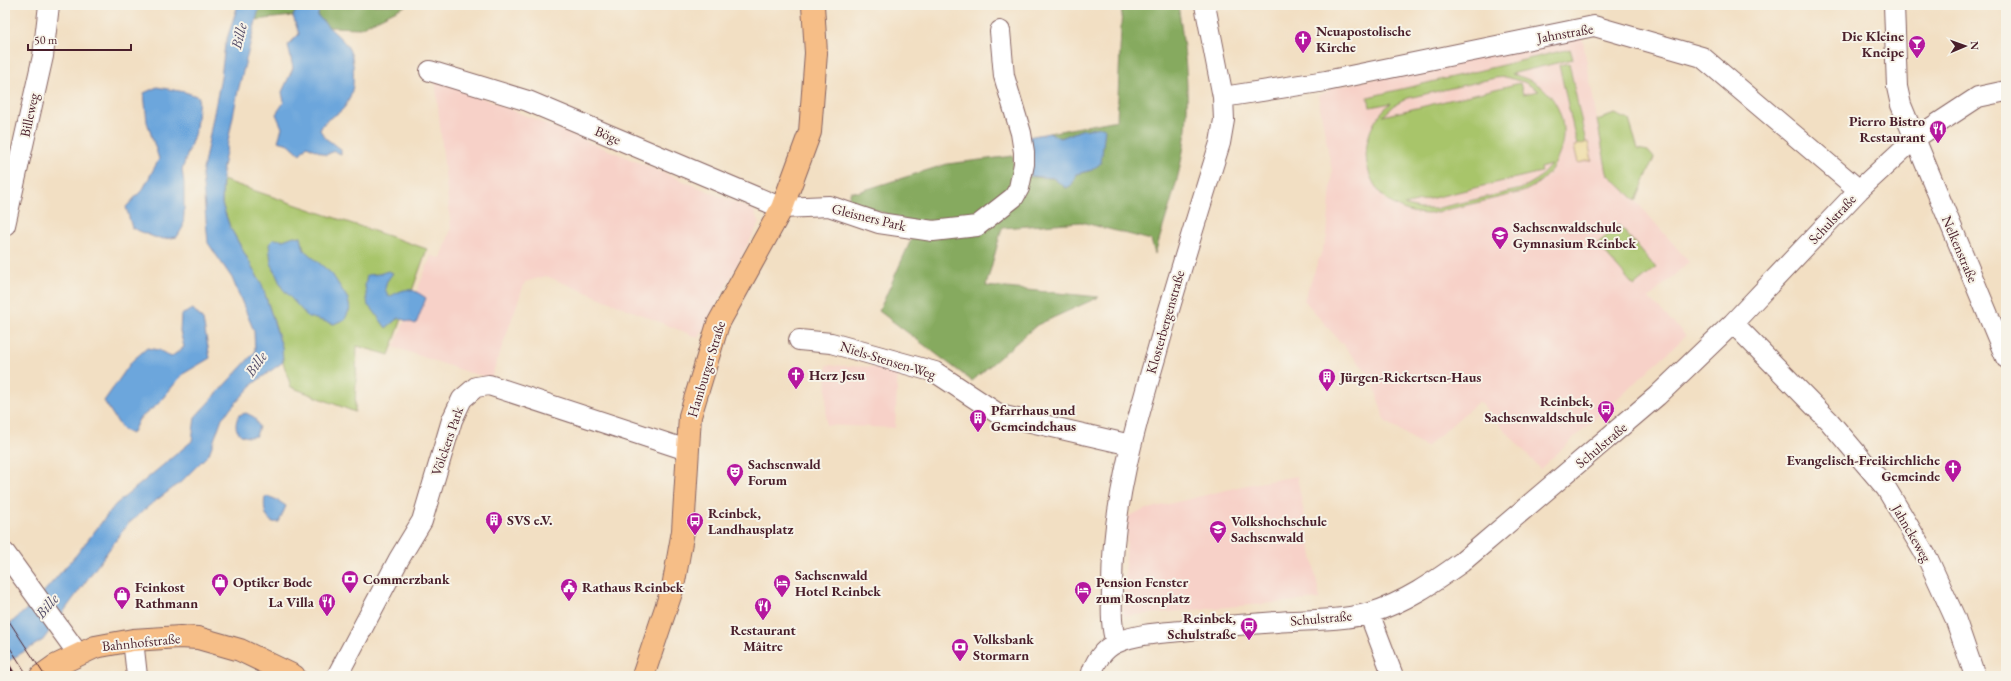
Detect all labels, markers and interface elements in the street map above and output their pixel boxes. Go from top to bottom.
street label: Jahnstraße [1535,19,1595,47]
water label: Bille [226,20,251,52]
place label: Neuapostolische Kirche [1316,22,1411,56]
scale bar [28,26,131,52]
north arrow [1945,26,1985,66]
place label: Die Kleine Kneipe [1842,27,1904,61]
church icon: Neuapostolische Kirche [1293,29,1313,54]
text: 50 m [34,32,58,48]
bar icon: Die Kleine Kneipe [1907,34,1927,59]
text: N [1968,41,1982,50]
street label: Billeweg [16,90,43,139]
place label: Pierro Bistro Restaurant [1849,112,1926,146]
restaurant icon: Pierro Bistro Restaurant [1928,119,1948,144]
street label: Böge [592,121,624,149]
street label: Schulstraße [1804,190,1860,248]
street label: Gleisners Park [830,199,908,235]
street label: Nelkenstraße [1938,213,1982,286]
place label: Sachsenwaldschule Gymnasium Reinbek [1513,218,1636,252]
school or university icon: Sachsenwaldschule Gymnasium Reinbek [1490,225,1510,250]
street label: Klosterbergenstraße [1142,268,1189,376]
street label: Hamburger Straße [683,318,729,419]
street label: Niels-Stensen-Weg [838,337,939,383]
water label: Bille [240,347,271,381]
church icon: Herz Jesu [786,365,806,390]
place label: Herz Jesu [809,366,865,384]
building icon: Jürgen-Rickertsen-Haus [1317,367,1337,392]
place label: Jürgen-Rickertsen-Haus [1338,368,1481,386]
place label: Reinbek, Sachsenwaldschule [1484,392,1594,426]
bus stop icon: Reinbek, Sachsenwaldschule [1596,399,1616,424]
place label: Pfarrhaus und Gemeindehaus [991,401,1076,435]
street label: Völckers Park [427,404,467,478]
building icon: Pfarrhaus und Gemeindehaus [968,408,988,433]
street label: Schulstraße [1572,418,1631,472]
place label: Evangelisch-Freikirchliche Gemeinde [1787,451,1940,485]
place label: Sachsenwald Forum [748,455,821,489]
church icon: Evangelisch-Freikirchliche Gemeinde [1943,458,1963,483]
theatre icon: Sachsenwald Forum [725,462,745,487]
street label: Jahnckeweg [1888,500,1936,566]
place label: Reinbek, Landhausplatz [708,504,794,538]
building icon: SVS e.V. [484,510,504,535]
place label: SVS e.V. [507,511,552,529]
bus stop icon: Reinbek, Landhausplatz [685,511,705,536]
place label: Volkshochschule Sachsenwald [1231,512,1327,546]
school or university icon: Volkshochschule Sachsenwald [1208,519,1228,544]
place label: Sachsenwald Hotel Reinbek [795,566,881,600]
bank icon: Commerzbank [340,569,360,594]
place label: Commerzbank [363,570,450,588]
shop icon: Optiker Bode [210,572,230,597]
place label: Optiker Bode [233,573,312,591]
hotel icon: Sachsenwald Hotel Reinbek [772,573,792,598]
place label: Pension Fenster zum Rosenplatz [1096,573,1190,607]
public building icon: Rathaus Reinbek [559,577,579,602]
place label: Feinkost Rathmann [135,578,198,612]
place label: Rathaus Reinbek [582,578,684,596]
hotel icon: Pension Fenster zum Rosenplatz [1073,580,1093,605]
shop icon: Feinkost Rathmann [112,585,132,610]
water label: Bille [30,589,63,623]
restaurant icon: La Villa [317,592,337,617]
place label: La Villa [269,593,315,611]
restaurant icon: Restaurant Mâitre [753,596,773,621]
street label: Schulstraße [1289,606,1353,630]
place label: Reinbek, Schulstraße [1168,609,1237,643]
bus stop icon: Reinbek, Schulstraße [1239,616,1259,641]
place label: Restaurant Mâitre [730,621,796,655]
street label: Bahnhofstraße [101,629,182,655]
place label: Volksbank Stormarn [973,630,1034,664]
bank icon: Volksbank Stormarn [950,637,970,662]

